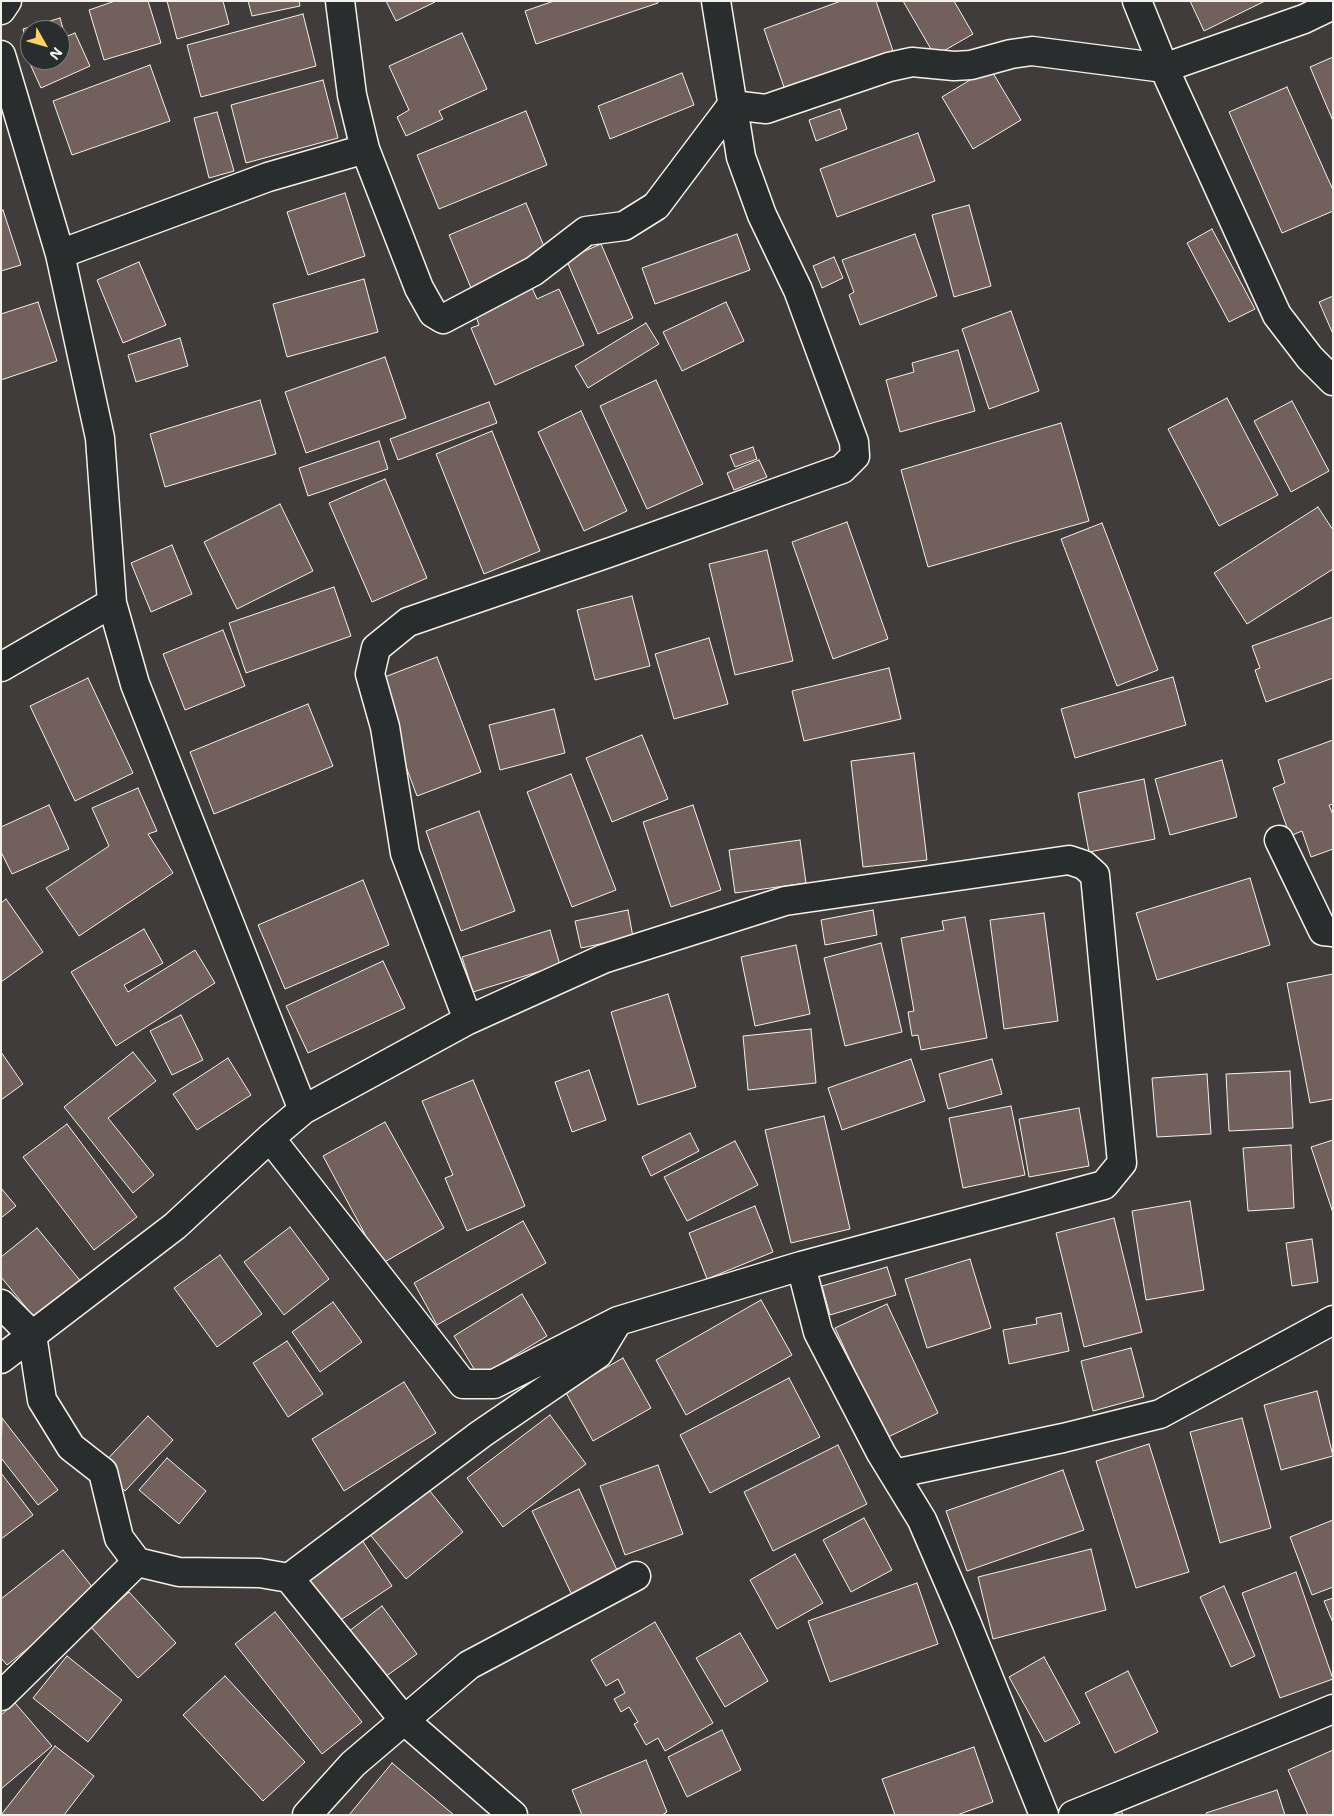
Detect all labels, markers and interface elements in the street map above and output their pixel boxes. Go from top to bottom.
north arrow [20,20,70,70]
text: N [46,44,67,64]

